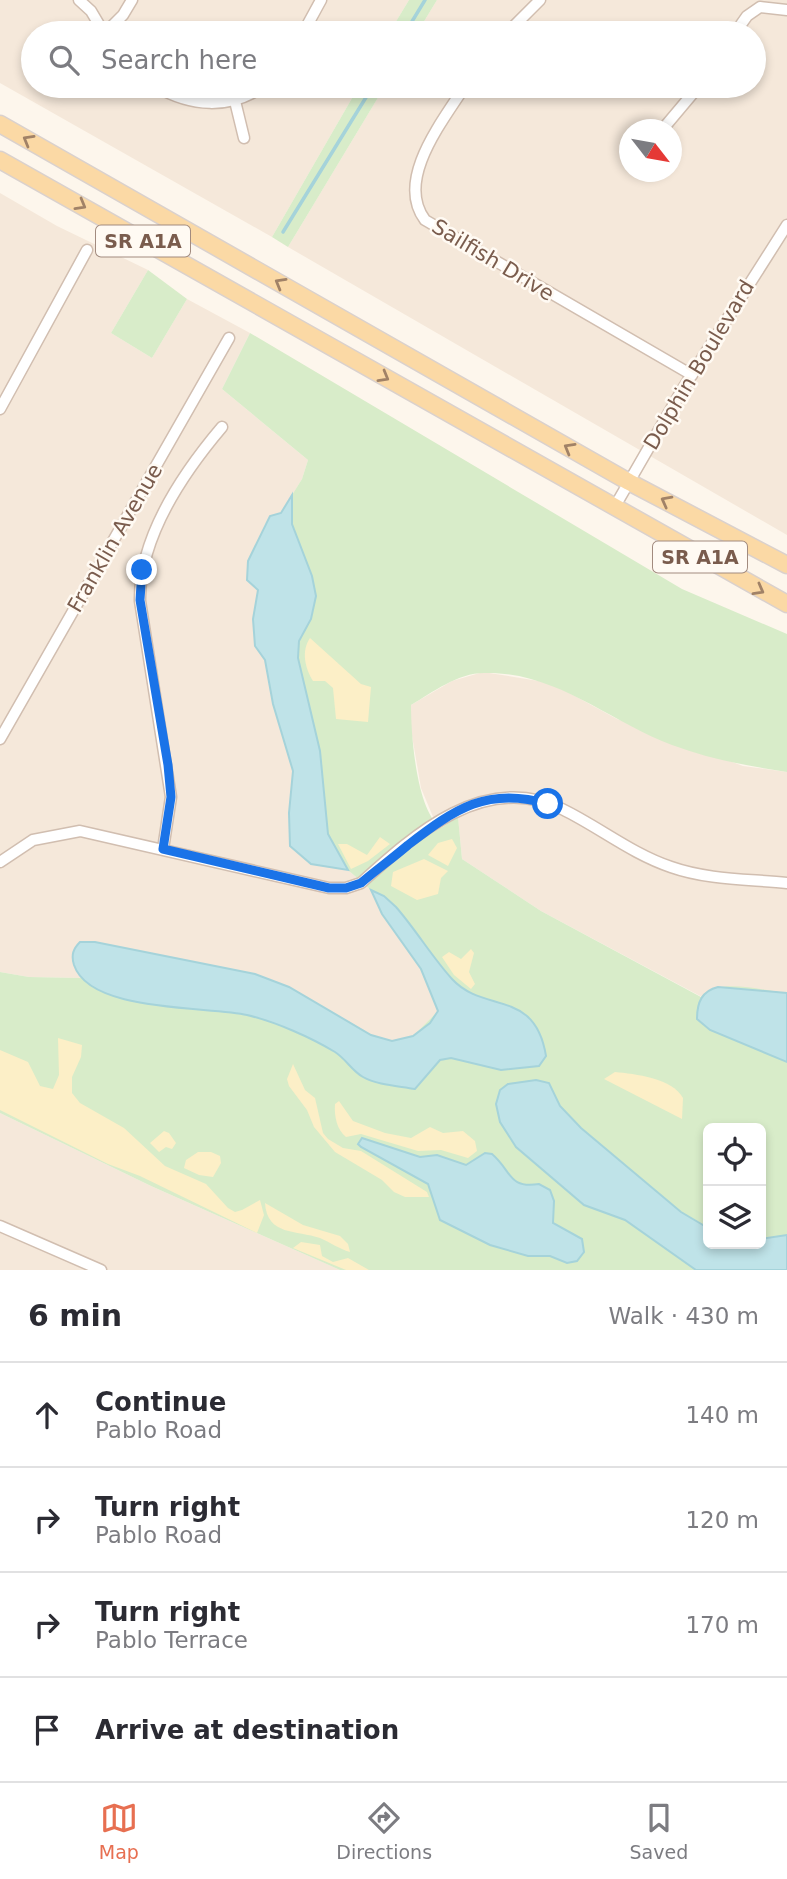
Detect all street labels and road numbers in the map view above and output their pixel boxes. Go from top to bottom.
street label: Sailfish Drive [428,214,558,306]
road number: SR A1A [96,226,190,256]
street label: Dolphin Boulevard [639,276,759,454]
street label: Franklin Avenue [63,460,167,616]
road number: SR A1A [653,542,747,572]

